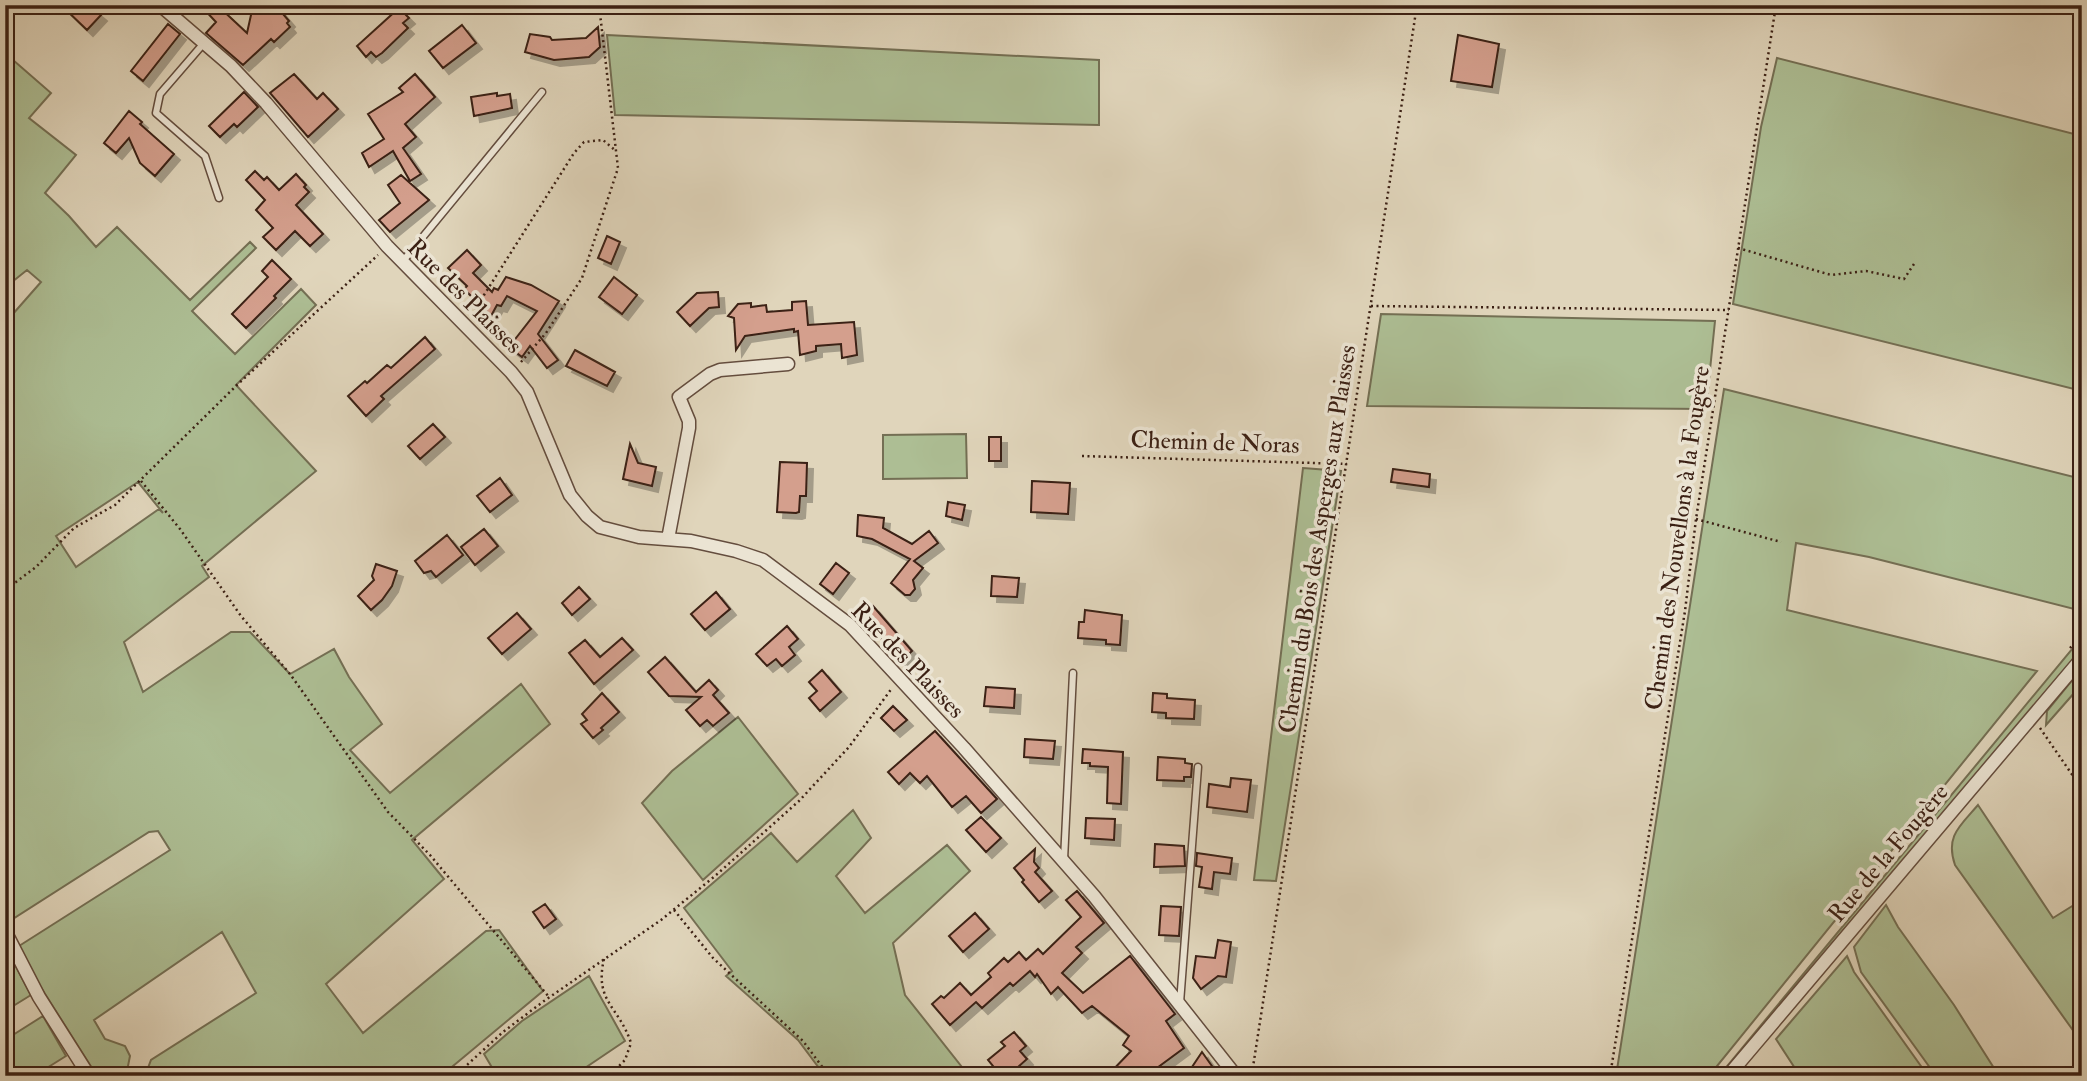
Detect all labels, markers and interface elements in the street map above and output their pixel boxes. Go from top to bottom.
street label: Rue des Plaisses [400,232,529,361]
street label: Chemin du Bois des Asperges aux Plaisses [1271,343,1364,735]
street label: Chemin des Nouvellons à la Fougère [1638,364,1717,712]
street label: Chemin de Noras [1130,424,1300,461]
street label: Rue des Plaisses [844,595,971,725]
street label: Rue de la Fougère [1821,778,1955,929]

